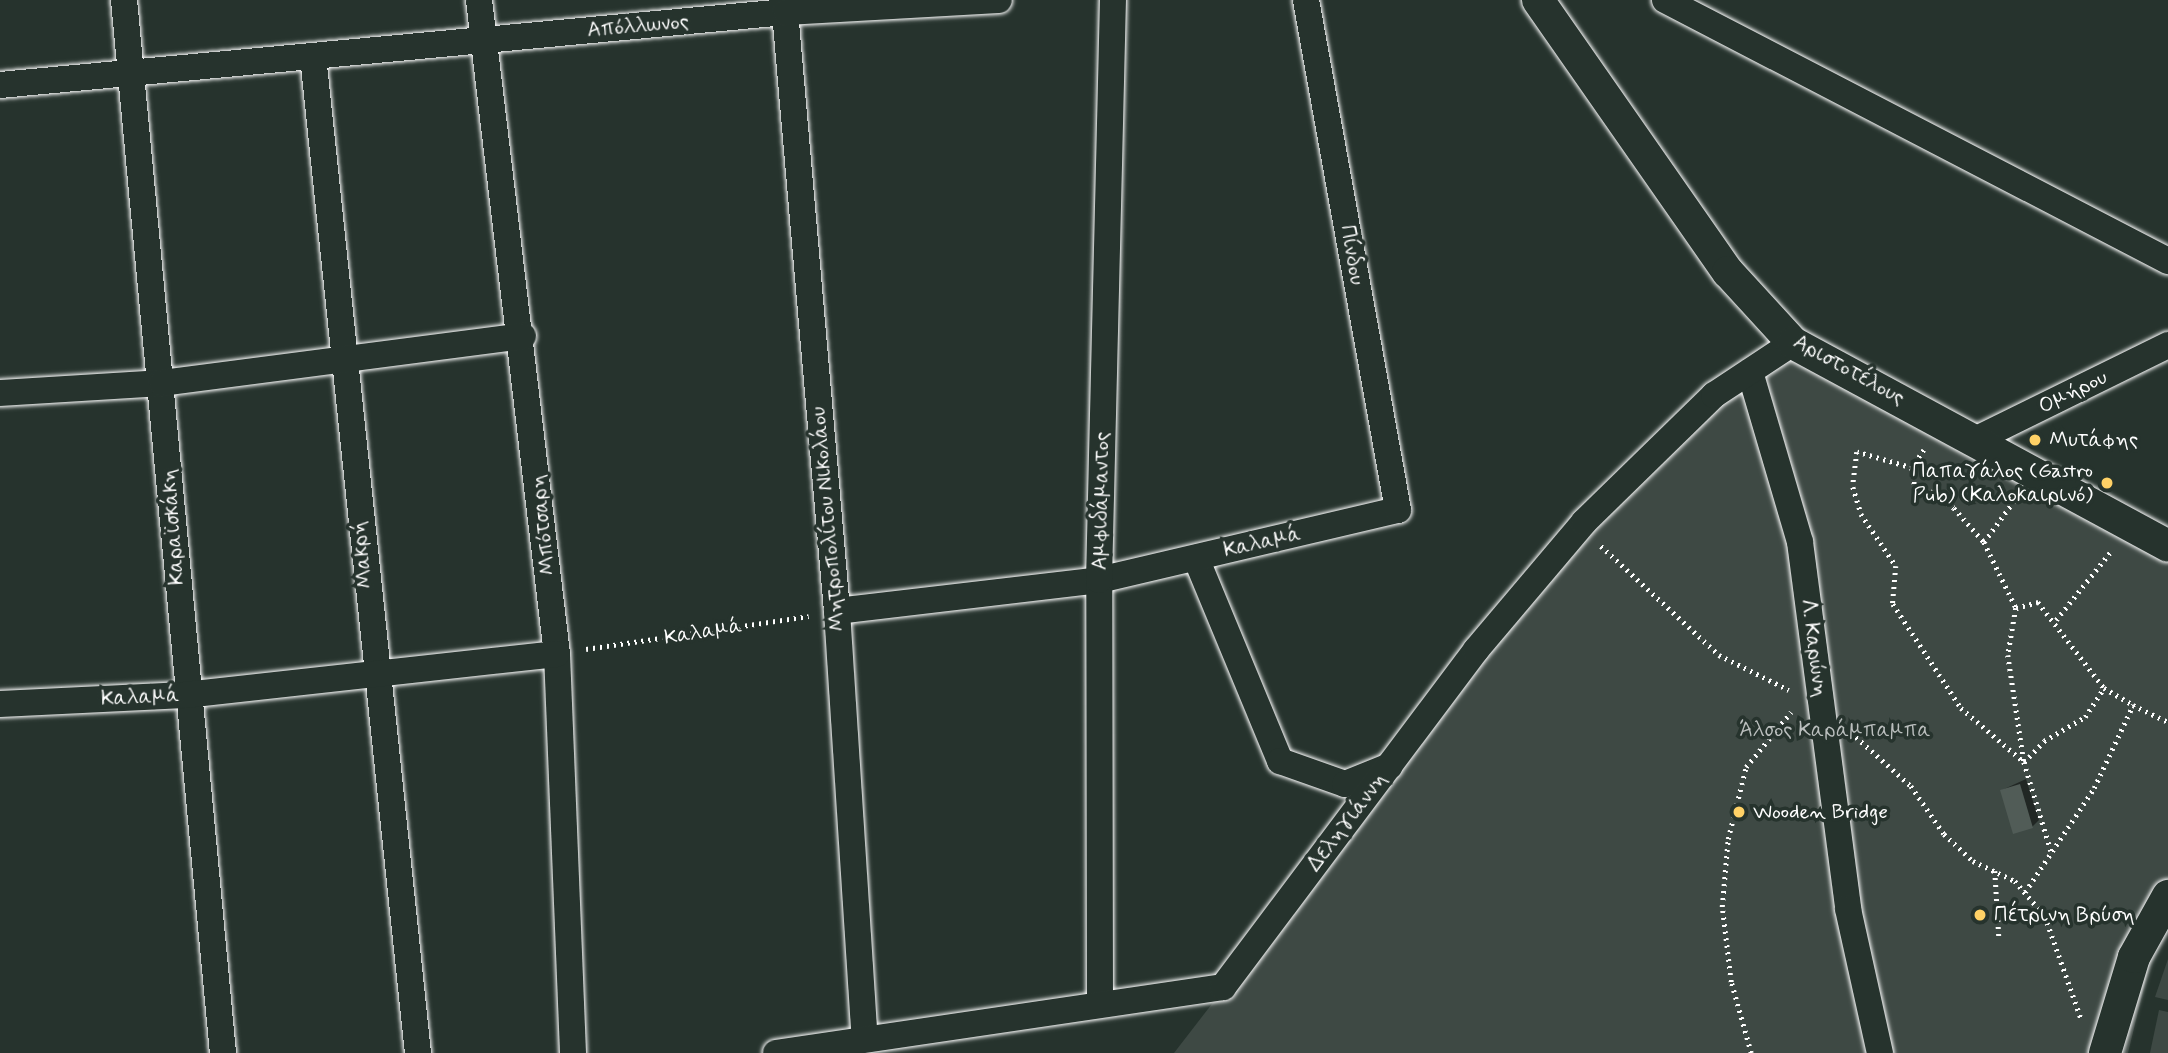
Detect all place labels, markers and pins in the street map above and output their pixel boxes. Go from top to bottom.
place label: Μυτάφης [2049,427,2138,453]
marker: Μυτάφης [2027,432,2043,448]
place label: Παπαγάλος (Gastro Pub) (Καλοκαιρινό) [1912,458,2093,508]
marker: Παπαγάλος (Gastro Pub) (Καλοκαιρινό) [2099,475,2115,491]
place label: Wooden Bridge [1753,799,1888,825]
marker: Wooden Bridge [1731,804,1747,820]
place label: Πέτρινη Βρύση [1994,902,2135,928]
marker: Πέτρινη Βρύση [1972,907,1988,923]

